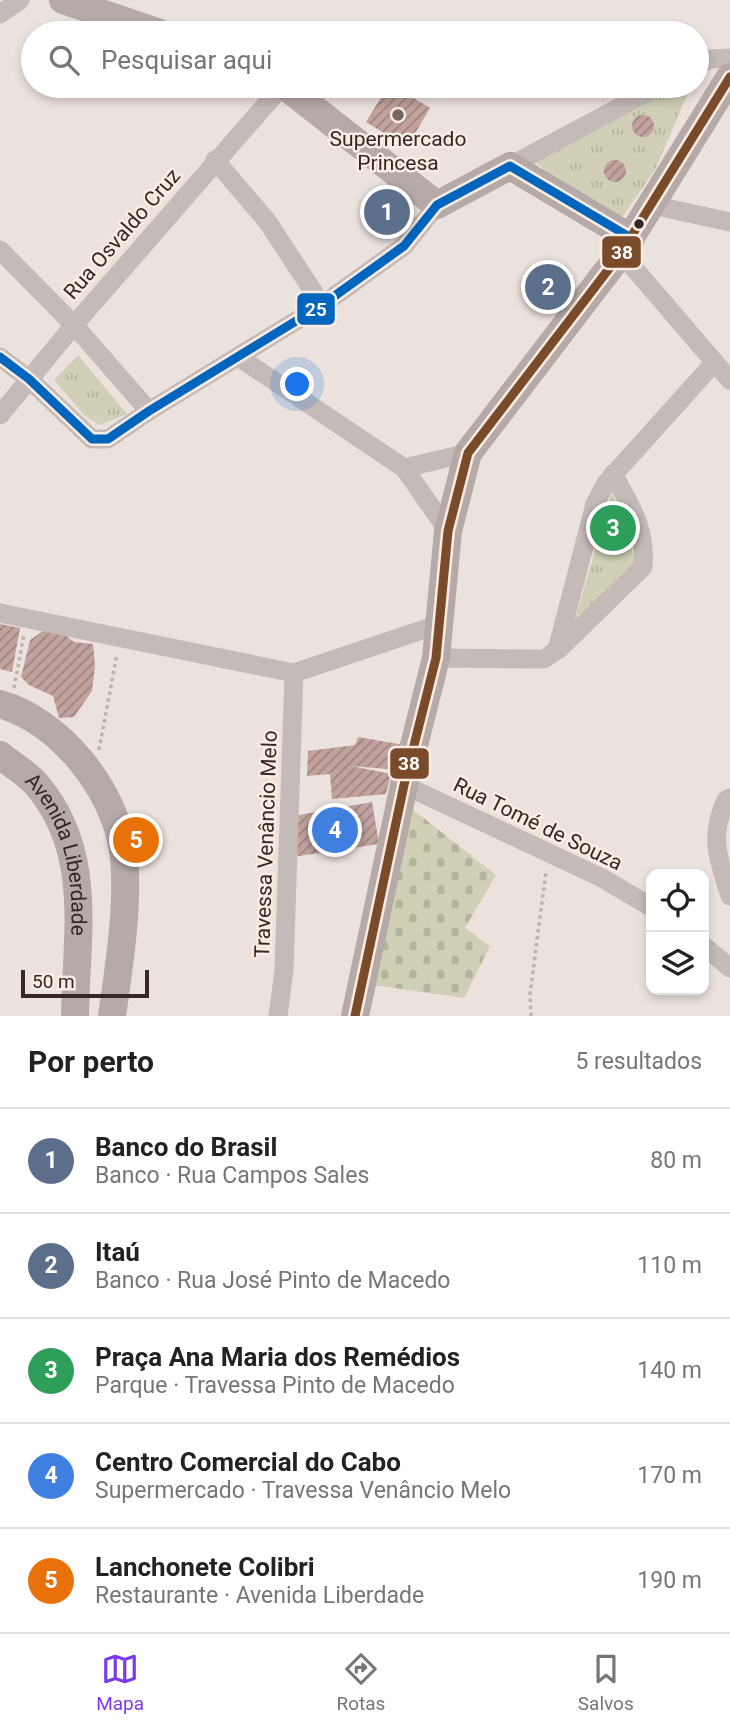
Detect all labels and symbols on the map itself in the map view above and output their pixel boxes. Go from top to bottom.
marker: Supermercado Princesa [390,107,406,123]
place label: Supermercado Princesa [330,127,466,175]
street label: Rua Osvaldo Cruz [59,164,185,304]
pin: 1 [364,186,410,238]
unlabelled marker [632,217,646,231]
line badge: 38 [601,235,642,269]
text: 38 [611,241,633,264]
pin: 2 [525,261,571,313]
line badge: 25 [296,292,336,326]
text: 25 [305,298,327,321]
your location [280,367,314,401]
pin: 3 [590,502,636,554]
street label: Travessa Venâncio Melo [250,730,282,958]
line badge: 38 [389,747,430,780]
text: 38 [398,752,420,775]
street label: Avenida Liberdade [20,768,90,936]
street label: Rua Tomé de Souza [450,773,626,875]
pin: 4 [312,804,358,856]
pin: 5 [113,814,159,866]
scale bar [21,967,149,999]

